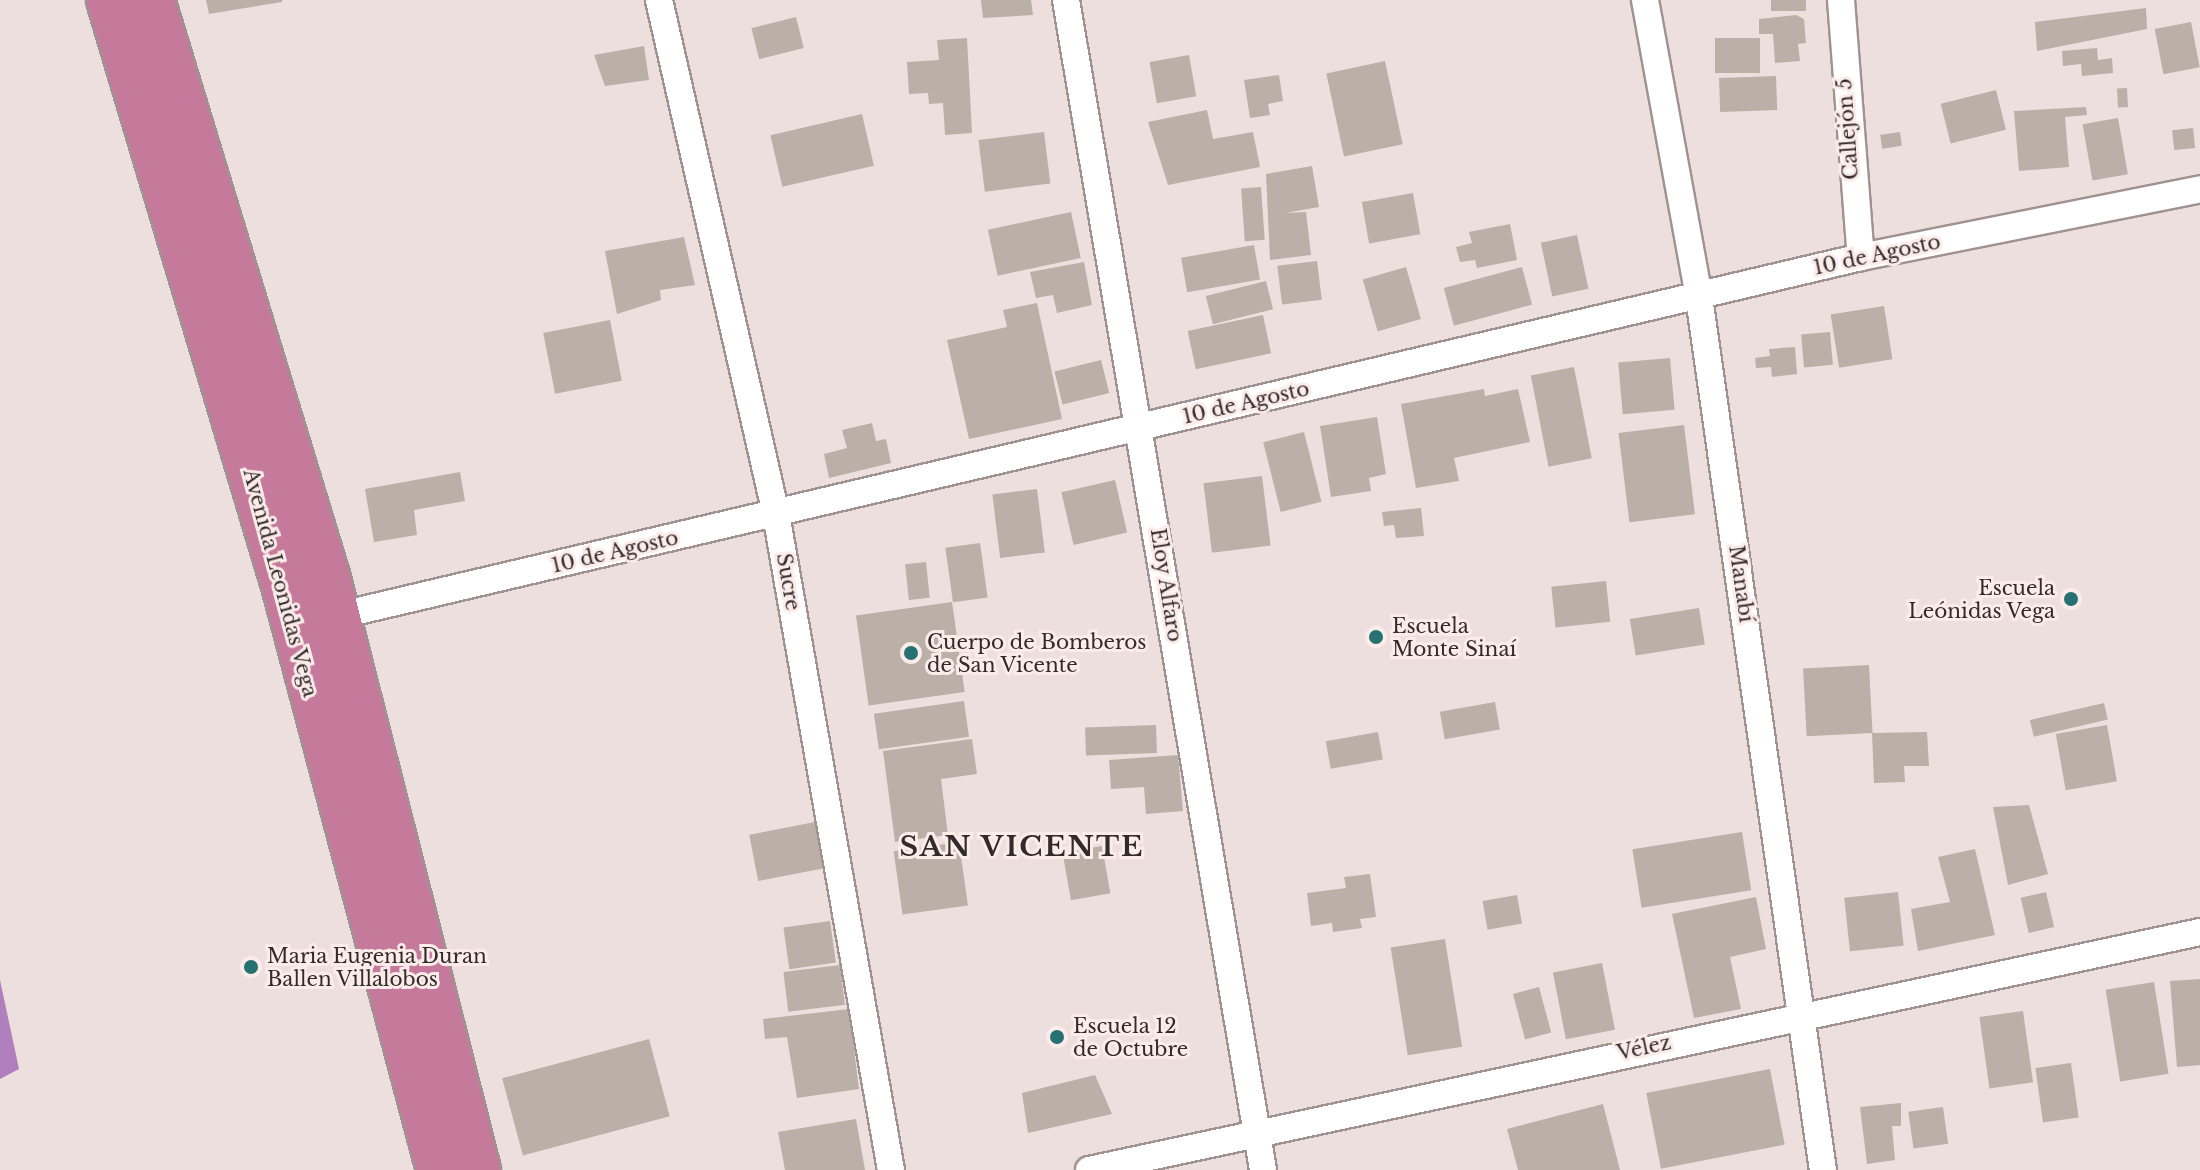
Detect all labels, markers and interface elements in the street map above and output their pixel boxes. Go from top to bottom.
street label: Callejón 5 [1832,77,1864,181]
street label: 10 de Agosto [1811,230,1943,280]
street label: 10 de Agosto [1180,377,1312,429]
street label: Avenida Leonidas Vega [238,466,322,700]
street label: 10 de Agosto [549,526,681,578]
street label: Eloy Alfaro [1145,526,1187,644]
street label: Manabí [1724,544,1758,624]
street label: Sucre [771,551,805,613]
place label: Escuela Leónidas Vega [1907,576,2055,623]
marker: Escuela Leónidas Vega [2062,590,2080,608]
place label: Escuela Monte Sinaí [1392,614,1516,661]
marker: Escuela Monte Sinaí [1367,628,1385,646]
place label: Cuerpo de Bomberos de San Vicente [927,630,1146,677]
marker: Cuerpo de Bomberos de San Vicente [902,644,920,662]
district label: SAN VICENTE [899,830,1145,864]
place label: Maria Eugenia Duran Ballen Villalobos [267,944,487,991]
marker: Maria Eugenia Duran Ballen Villalobos [242,958,260,976]
place label: Escuela 12 de Octubre [1073,1014,1188,1061]
marker: Escuela 12 de Octubre [1048,1028,1066,1046]
street label: Vélez [1615,1031,1673,1065]

